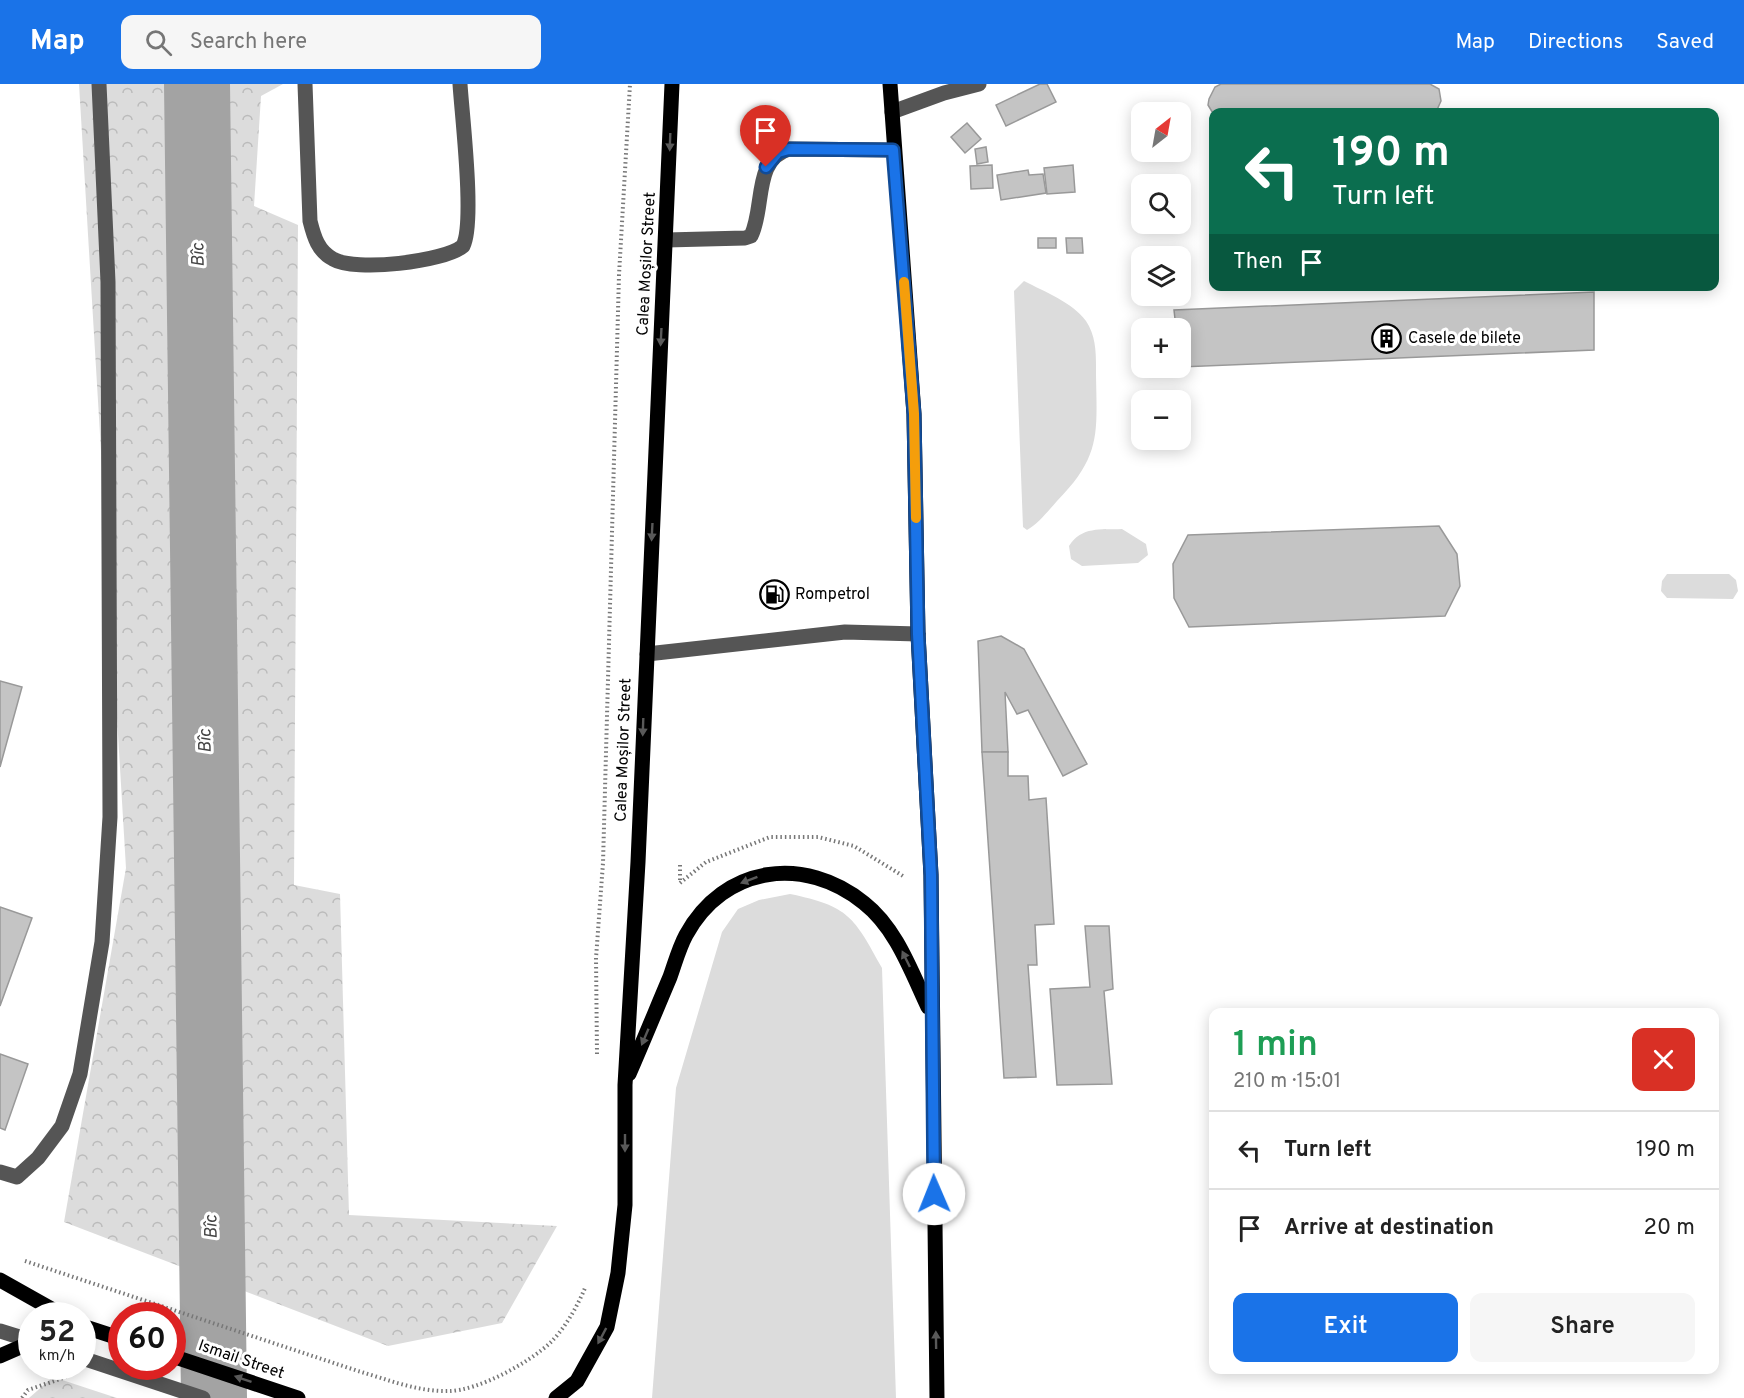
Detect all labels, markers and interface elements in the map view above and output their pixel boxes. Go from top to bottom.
search box [121,15,541,69]
text: Map [30,24,85,60]
icon: search [142,26,175,59]
text: Search here [190,29,307,56]
text: Map [1455,29,1495,56]
text: Directions [1528,29,1623,56]
text: Saved [1656,29,1714,56]
north arrow [1131,102,1191,162]
map controls [1131,102,1191,450]
pin [740,105,791,167]
icon: arrive [749,114,782,147]
text: 190 m [1332,128,1450,181]
icon: left [1233,132,1311,210]
one-way arrow [665,133,674,152]
button: search [1131,174,1191,234]
text: Turn left [1332,180,1434,214]
street label: Calea Moșilor Street [633,192,661,336]
water label: Bîc [187,242,211,267]
button: layers [1131,246,1191,306]
icon: arrive [1295,246,1328,279]
text: Then [1233,249,1283,276]
button: + [1131,318,1191,378]
building icon: Casele de bilete [1371,323,1403,355]
one-way arrow [657,328,666,347]
place label: Casele de bilete [1408,329,1521,349]
button: − [1131,390,1191,450]
one-way arrow [648,523,657,542]
fuel station icon: Rompetrol [758,579,790,611]
place label: Rompetrol [795,585,870,605]
street label: Calea Moșilor Street [611,678,637,822]
one-way arrow [639,717,648,736]
water label: Bîc [194,728,218,753]
one-way arrow [739,875,757,885]
one-way arrow [901,951,910,968]
text: 1 min [1233,1023,1318,1069]
one-way arrow [640,1028,650,1046]
button: close [1632,1028,1695,1091]
text: 210 m · 15:01 [1233,1069,1341,1095]
one-way arrow [620,1134,630,1153]
icon: left [1233,1134,1266,1167]
text: Turn left [1284,1137,1372,1164]
text: 190 m [1636,1137,1695,1164]
position arrow [902,1162,966,1226]
icon: arrive [1233,1212,1266,1245]
water label: Bîc [200,1214,224,1239]
text: Arrive at destination [1284,1215,1494,1242]
text: 20 m [1644,1215,1695,1242]
button: Exit [1233,1293,1458,1362]
button: Share [1470,1293,1695,1362]
speed limit sign: 60 [108,1302,186,1380]
text: 52 [39,1315,75,1352]
one-way arrow [597,1327,607,1344]
one-way arrow [931,1330,941,1349]
street label: Ismail Street [195,1336,287,1384]
text: km/h [39,1347,75,1366]
one-way arrow [234,1374,252,1384]

